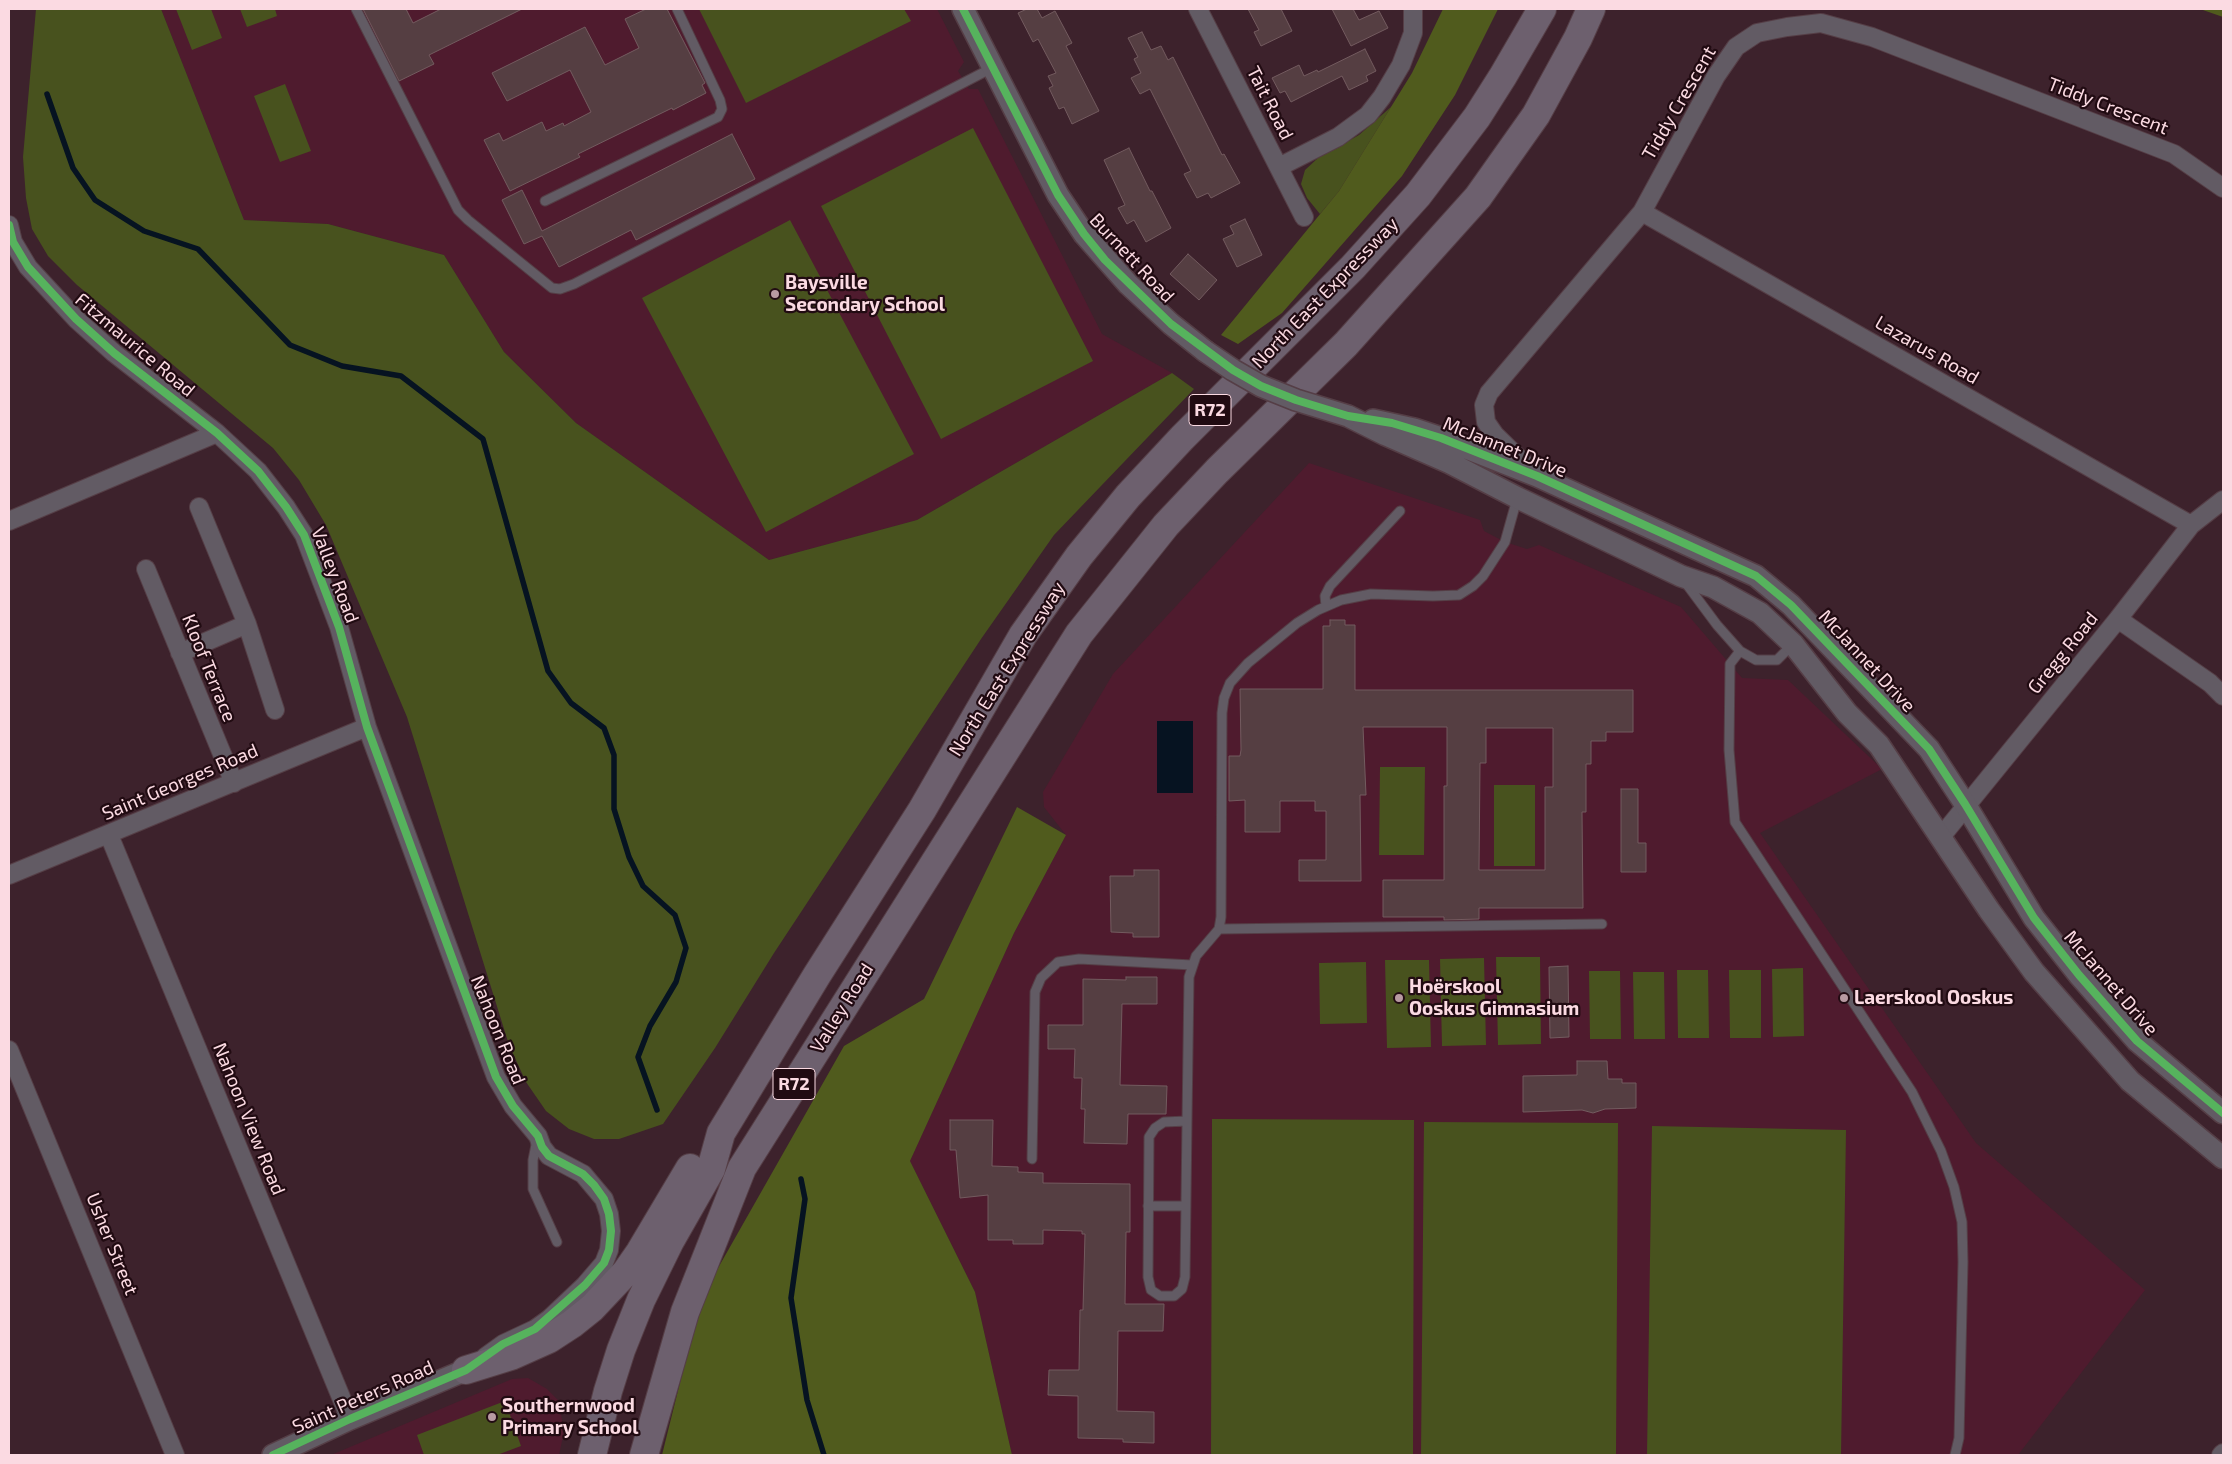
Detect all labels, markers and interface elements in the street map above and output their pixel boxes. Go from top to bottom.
street label: Tiddy Crescent [1637,42,1721,164]
street label: Tait Road [1242,62,1298,144]
street label: Tiddy Crescent [2044,73,2172,139]
street label: Burnett Road [1085,209,1179,307]
street label: North East Expressway [1247,213,1403,373]
place label: Baysville Secondary School [785,272,945,316]
street label: Fitzmaurice Road [70,288,200,402]
marker: Baysville Secondary School [769,288,781,300]
street label: Lazarus Road [1871,311,1983,389]
road number: R72 [1189,394,1231,426]
street label: McJannet Drive [1440,412,1570,482]
street label: Valley Road [306,524,364,626]
street label: North East Expressway [944,578,1070,760]
street label: McJannet Drive [1814,605,1920,717]
street label: Gregg Road [2023,607,2103,699]
street label: Kloof Terrace [177,611,241,725]
street label: Saint Georges Road [99,739,261,825]
street label: McJannet Drive [2059,926,2163,1040]
street label: Valley Road [806,959,878,1057]
street label: Nahoon Road [466,972,530,1088]
place label: Hoërskool Ooskus Gimnasium [1409,976,1579,1020]
place label: Laerskool Ooskus [1854,987,2013,1009]
marker: Hoërskool Ooskus Gimnasium [1393,992,1405,1004]
marker: Laerskool Ooskus [1838,992,1850,1004]
street label: Nahoon View Road [208,1040,290,1198]
road number: R72 [773,1068,815,1100]
street label: Usher Street [81,1190,143,1298]
street label: Saint Peters Road [289,1356,437,1438]
place label: Southernwood Primary School [502,1395,639,1439]
marker: Southernwood Primary School [486,1411,498,1423]

